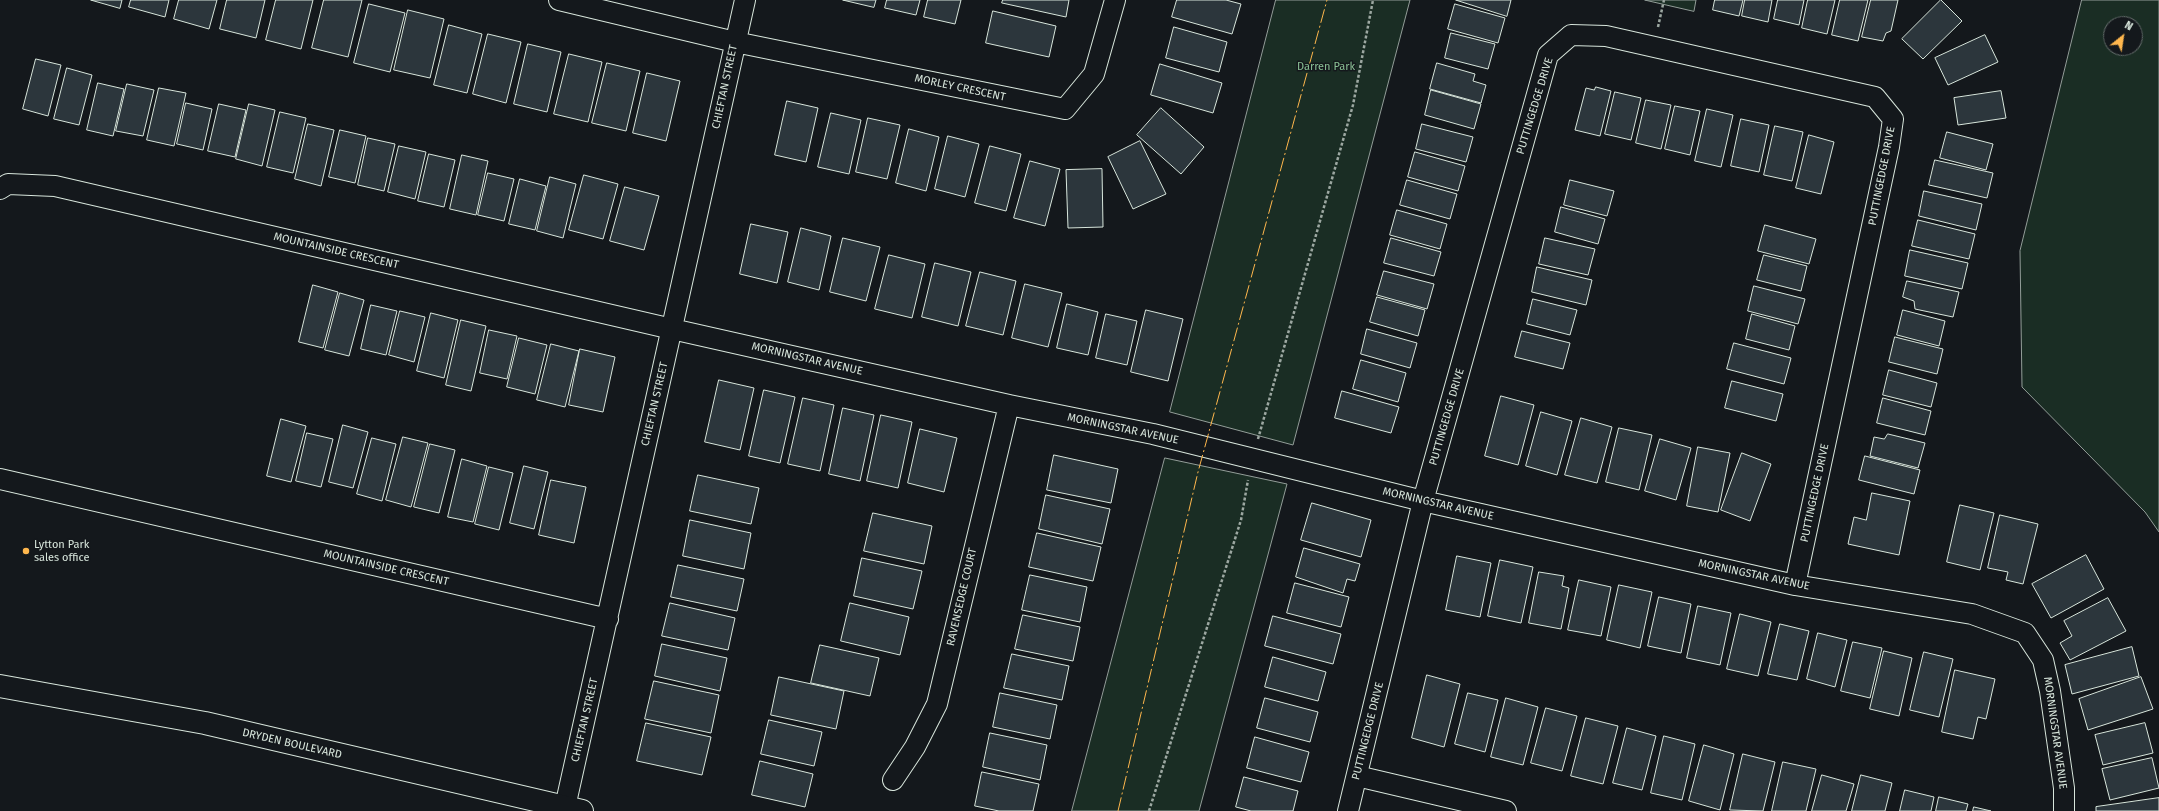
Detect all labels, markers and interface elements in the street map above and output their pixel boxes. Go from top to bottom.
north arrow [2103,16,2143,56]
text: N [2122,19,2135,33]
street label: CHIEFTAN STREET [710,44,740,130]
street label: PUTTINGEDGE DRIVE [1514,56,1556,156]
park label: Darren Park [1297,60,1355,74]
street label: MORLEY CRESCENT [913,72,1007,104]
street label: PUTTINGEDGE DRIVE [1866,125,1898,227]
street label: MOUNTAINSIDE CRESCENT [272,230,400,272]
street label: MORNINGSTAR AVENUE [750,340,864,378]
street label: CHIEFTAN STREET [639,361,671,447]
street label: PUTTINGEDGE DRIVE [1427,367,1467,467]
street label: MORNINGSTAR AVENUE [1066,411,1180,447]
street label: PUTTINGEDGE DRIVE [1798,443,1832,543]
street label: MORNINGSTAR AVENUE [1381,485,1495,523]
place label: Lytton Park sales office [34,538,90,564]
marker: Lytton Park sales office [21,546,31,556]
street label: MOUNTAINSIDE CRESCENT [322,547,450,589]
street label: RAVENSEDGE COURT [944,547,980,647]
street label: MORNINGSTAR AVENUE [1697,557,1811,593]
street label: MORNINGSTAR AVENUE [2041,676,2069,790]
street label: CHIEFTAN STREET [569,677,601,763]
street label: PUTTINGEDGE DRIVE [1349,681,1387,781]
street label: DRYDEN BOULEVARD [241,726,343,762]

